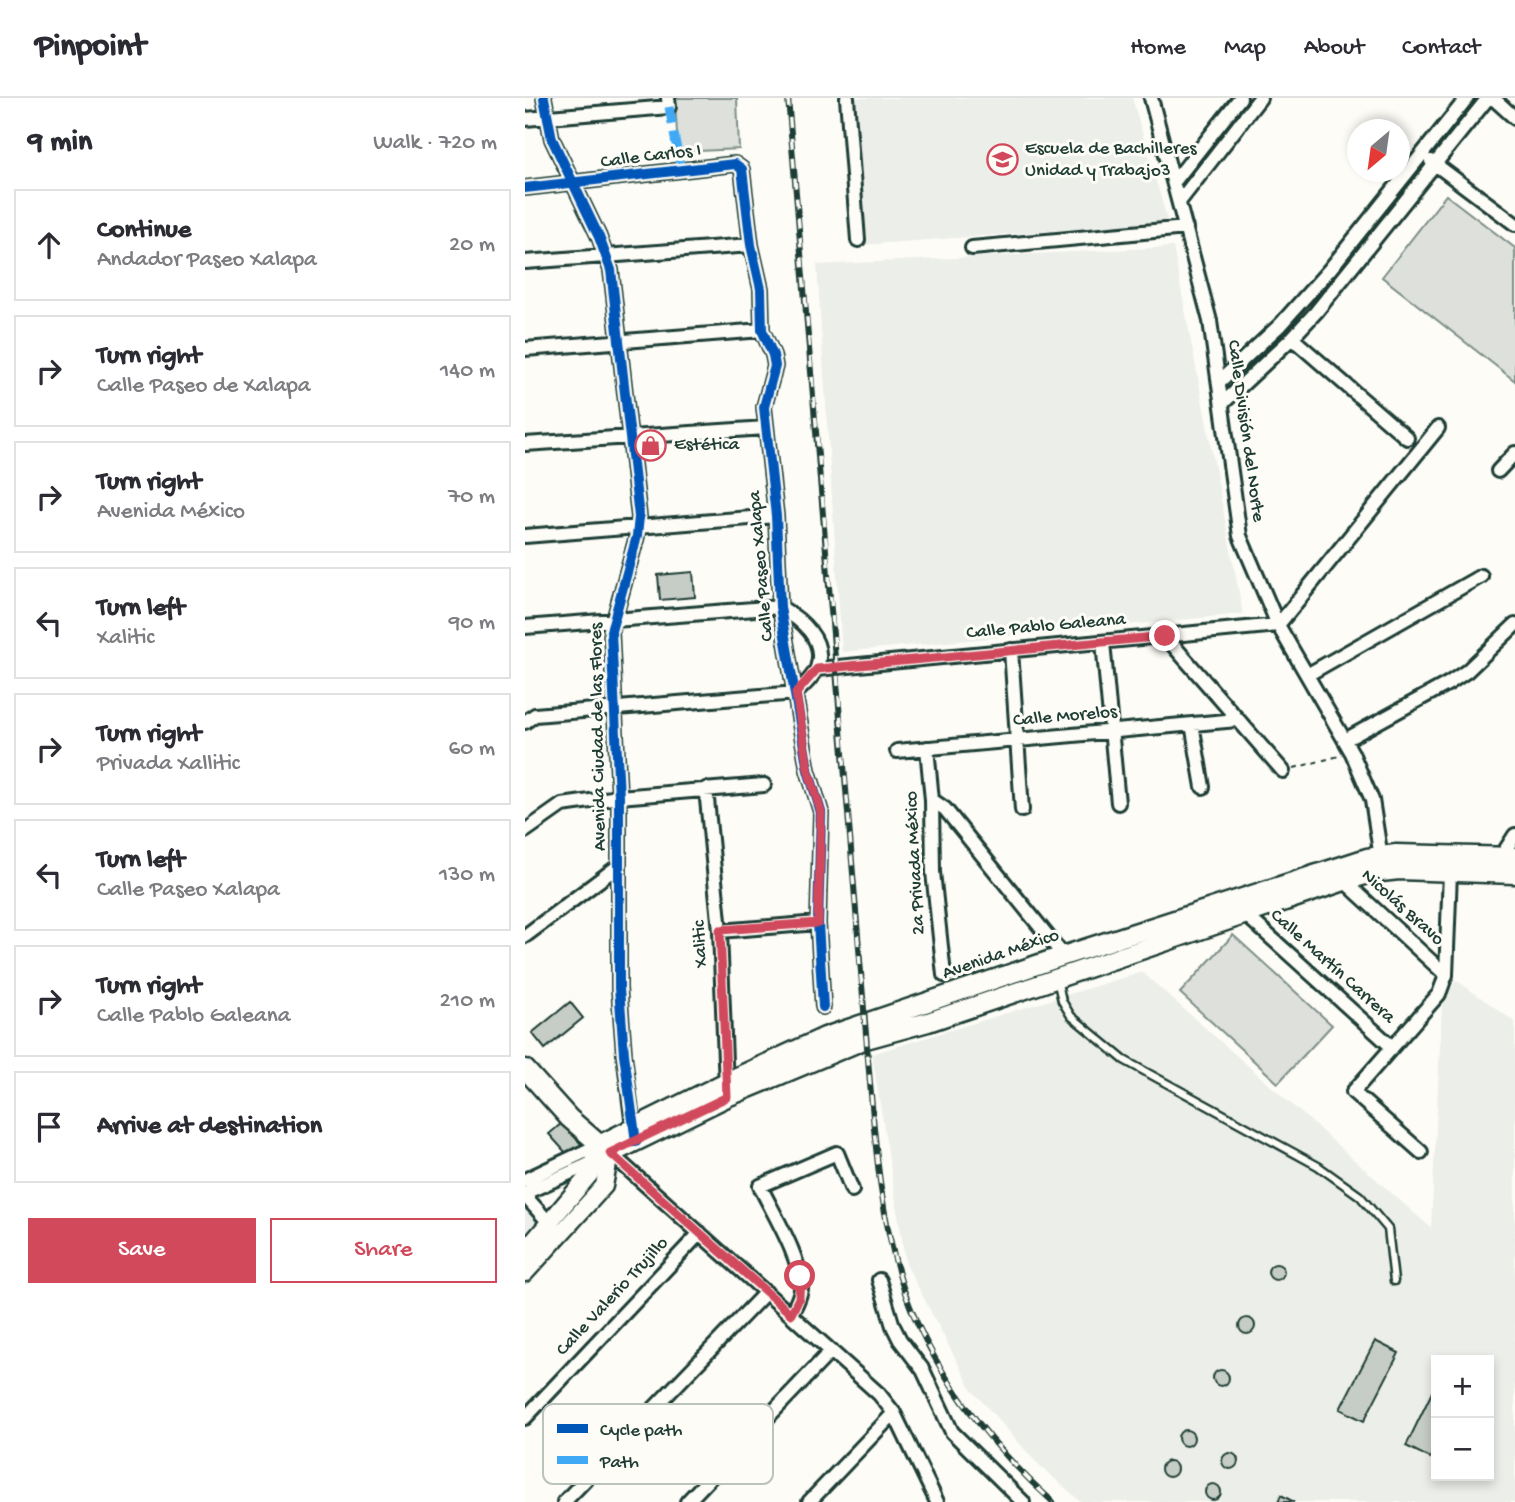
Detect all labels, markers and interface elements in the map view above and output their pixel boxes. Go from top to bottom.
text: Pinpoint [35,29,146,67]
text: Home [1130,34,1186,63]
text: Map [1224,34,1266,63]
text: About [1304,34,1364,63]
text: Contact [1402,34,1480,63]
north arrow [1347,119,1410,182]
text: 9 min [28,126,92,161]
text: Walk · 720 m [373,130,497,157]
place label: Escuela de Bachilleres Unidad y Trabajo3 [1025,138,1197,183]
street label: Calle Carlos I [599,139,703,175]
school or university icon: Escuela de Bachilleres Unidad y Trabajo3 [985,143,1019,177]
text: Continue [97,216,191,247]
icon: ahead [30,226,68,264]
text: 20 m [449,232,495,259]
text: Andador Paseo Xalapa [97,247,317,274]
street label: Calle División del Norte [1221,339,1269,523]
text: Turn right [97,342,201,373]
icon: right [30,352,68,390]
text: 140 m [440,358,495,385]
text: Calle Paseo de Xalapa [97,373,311,400]
shop icon: Estética [634,428,668,462]
place label: Estética [674,434,741,457]
text: Turn right [97,468,201,499]
icon: right [30,478,68,516]
text: 70 m [448,484,495,511]
street label: Calle Paseo Xalapa [744,488,780,642]
text: Avenida México [97,499,245,526]
text: Turn left [97,594,185,625]
icon: left [30,604,68,642]
street label: Calle Pablo Galeana [965,608,1128,645]
text: 90 m [449,610,495,637]
route end [1149,620,1180,651]
street label: Avenida Ciudad de las Flores [585,622,612,851]
text: Xalitic [97,625,154,652]
street label: Calle Morelos [1012,701,1119,733]
text: Turn right [97,720,201,751]
icon: right [30,730,68,768]
text: 60 m [449,736,495,763]
text: Privada Xallitic [97,751,240,778]
street label: 2a Privada México [901,790,931,936]
text: Turn left [97,846,185,877]
icon: left [30,856,68,894]
text: 130 m [439,862,495,889]
street label: Nicolás Bravo [1356,865,1449,952]
text: Calle Paseo Xalapa [97,877,280,904]
street label: Calle Martín Carrera [1265,905,1401,1030]
street label: Xalitic [688,919,714,969]
street label: Avenida México [940,924,1063,986]
text: Turn right [97,972,201,1003]
icon: right [30,982,68,1020]
text: 210 m [440,988,495,1015]
text: Calle Pablo Galeana [97,1003,290,1030]
icon: arrive [30,1108,68,1146]
text: Arrive at destination [97,1112,322,1143]
button: Save [28,1218,256,1283]
button: Share [270,1218,497,1283]
street label: Calle Valerio Trujillo [552,1233,674,1361]
route start [784,1260,815,1291]
map controls [1431,1355,1494,1481]
button: + [1431,1355,1494,1418]
legend [543,1404,773,1484]
button: − [1431,1418,1494,1481]
text: Cycle path [600,1420,682,1443]
text: Path [599,1452,639,1475]

